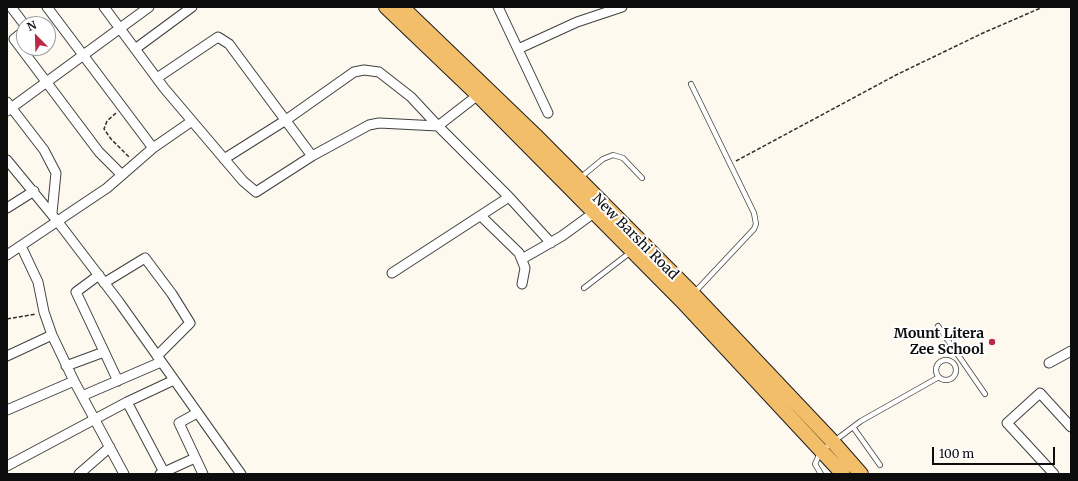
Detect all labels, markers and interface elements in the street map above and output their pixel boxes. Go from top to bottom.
north arrow [16,16,56,56]
text: N [25,18,38,34]
street label: New Barshi Road [589,191,681,283]
place label: Mount Litera Zee School [894,326,984,358]
marker: Mount Litera Zee School [987,337,997,347]
scale bar [934,439,1057,465]
text: 100 m [939,446,974,461]

